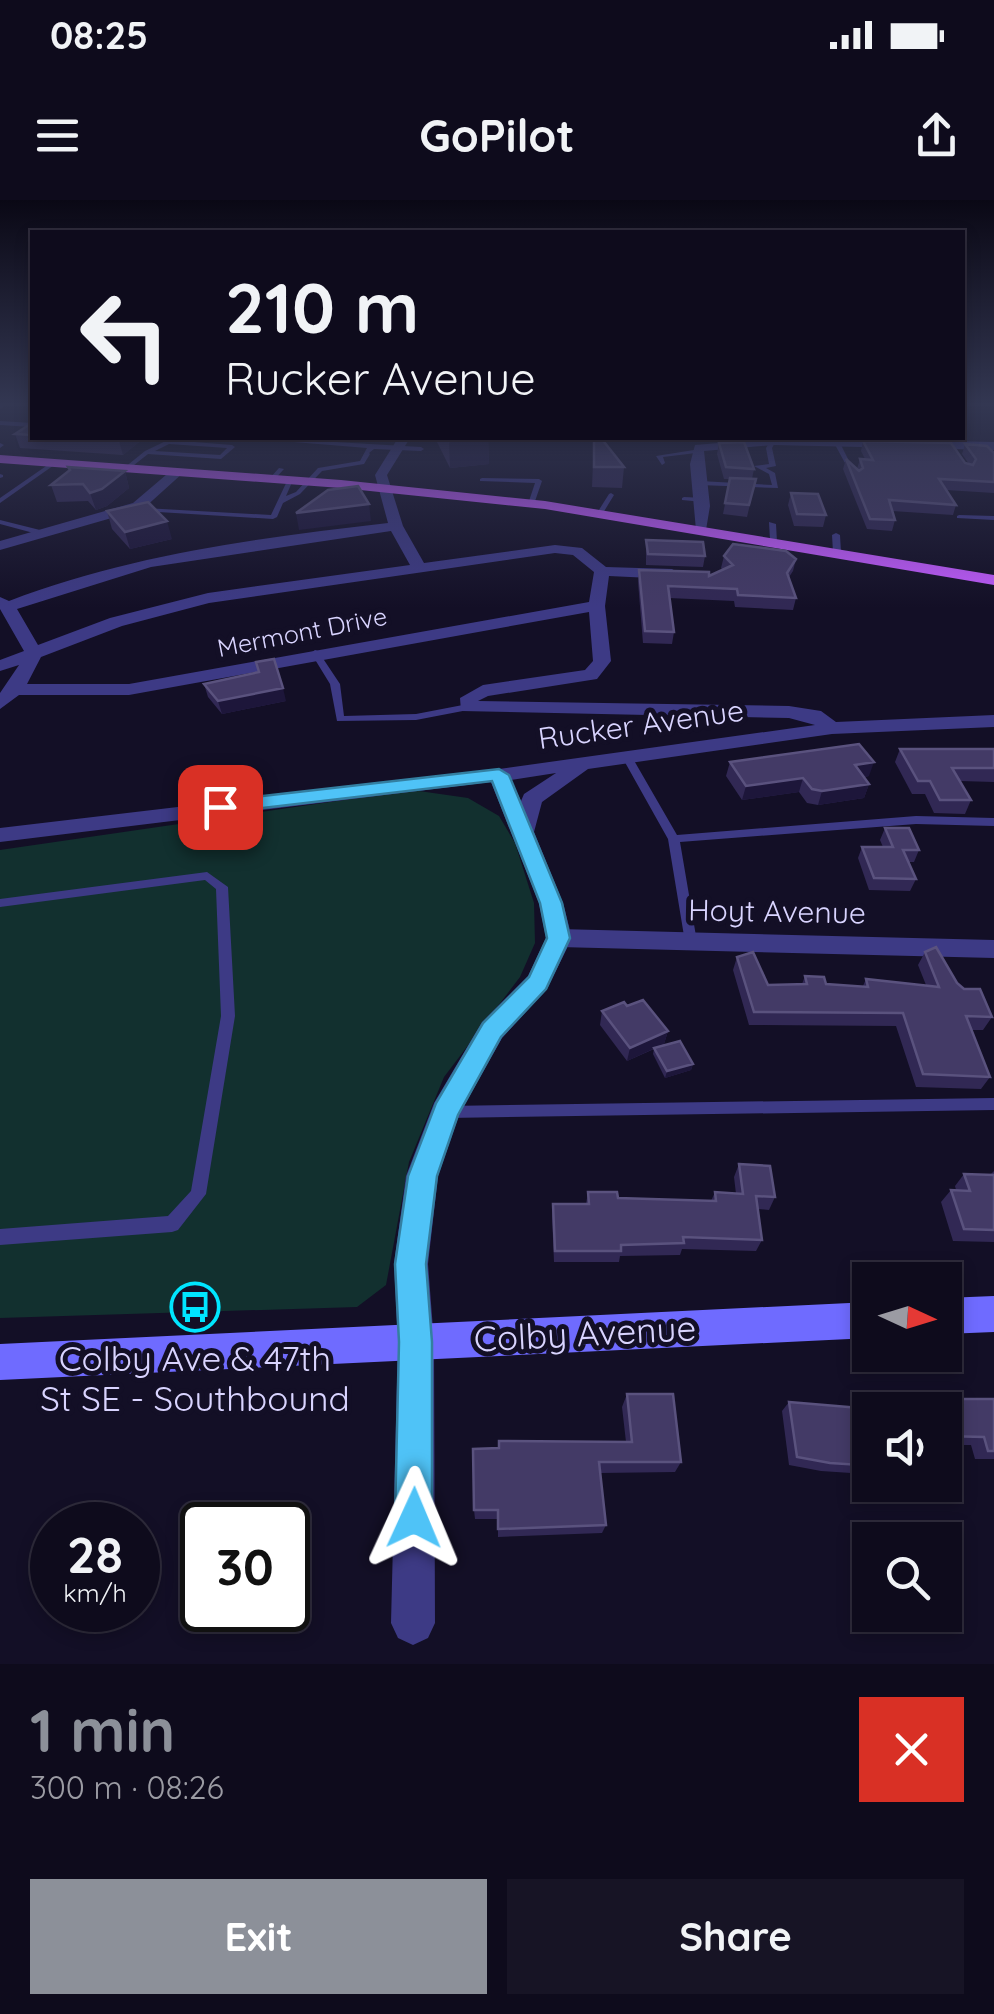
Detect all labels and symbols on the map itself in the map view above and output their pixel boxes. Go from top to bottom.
street label: Mermont Drive [214,600,389,663]
street label: Rucker Avenue [536,691,746,757]
pin [178,765,263,850]
street label: Hoyt Avenue [688,890,866,932]
north arrow [852,1262,962,1372]
bus stop icon: Colby Ave & 47th St SE - Southbound [169,1281,221,1333]
street label: Colby Avenue [473,1305,697,1361]
place label: Colby Ave & 47th St SE - Southbound [40,1336,350,1420]
position arrow [362,1466,466,1570]
speed limit sign: 30 [180,1502,310,1632]

